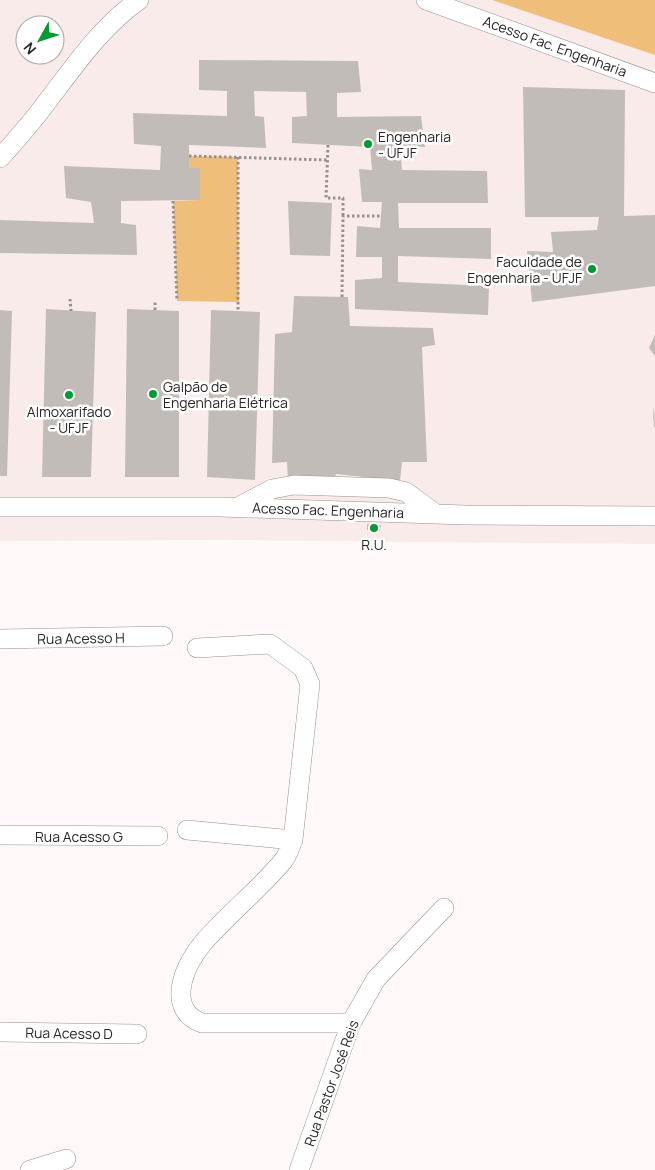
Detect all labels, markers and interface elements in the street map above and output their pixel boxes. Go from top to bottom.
street label: Acesso Fac. Engenharia [480,11,630,81]
north arrow [15,15,65,65]
text: N [19,39,40,59]
place label: Engenharia - UFJF [378,127,451,162]
marker: Engenharia - UFJF [362,138,374,150]
place label: Faculdade de Engenharia - UFJF [467,252,582,287]
marker: Faculdade de Engenharia - UFJF [586,263,598,275]
place label: Galpão de Engenharia Elétrica [163,377,288,412]
marker: Galpão de Engenharia Elétrica [147,388,159,400]
marker: Almoxarifado - UFJF [63,389,75,401]
place label: Almoxarifado - UFJF [27,402,111,437]
street label: Acesso Fac. Engenharia [252,498,404,522]
marker: R.U. [368,522,380,534]
place label: R.U. [361,535,387,554]
street label: Rua Acesso H [37,628,125,648]
street label: Rua Acesso G [35,827,123,846]
street label: Rua Pastor José Reis [299,1017,363,1149]
street label: Rua Acesso D [25,1023,113,1043]

